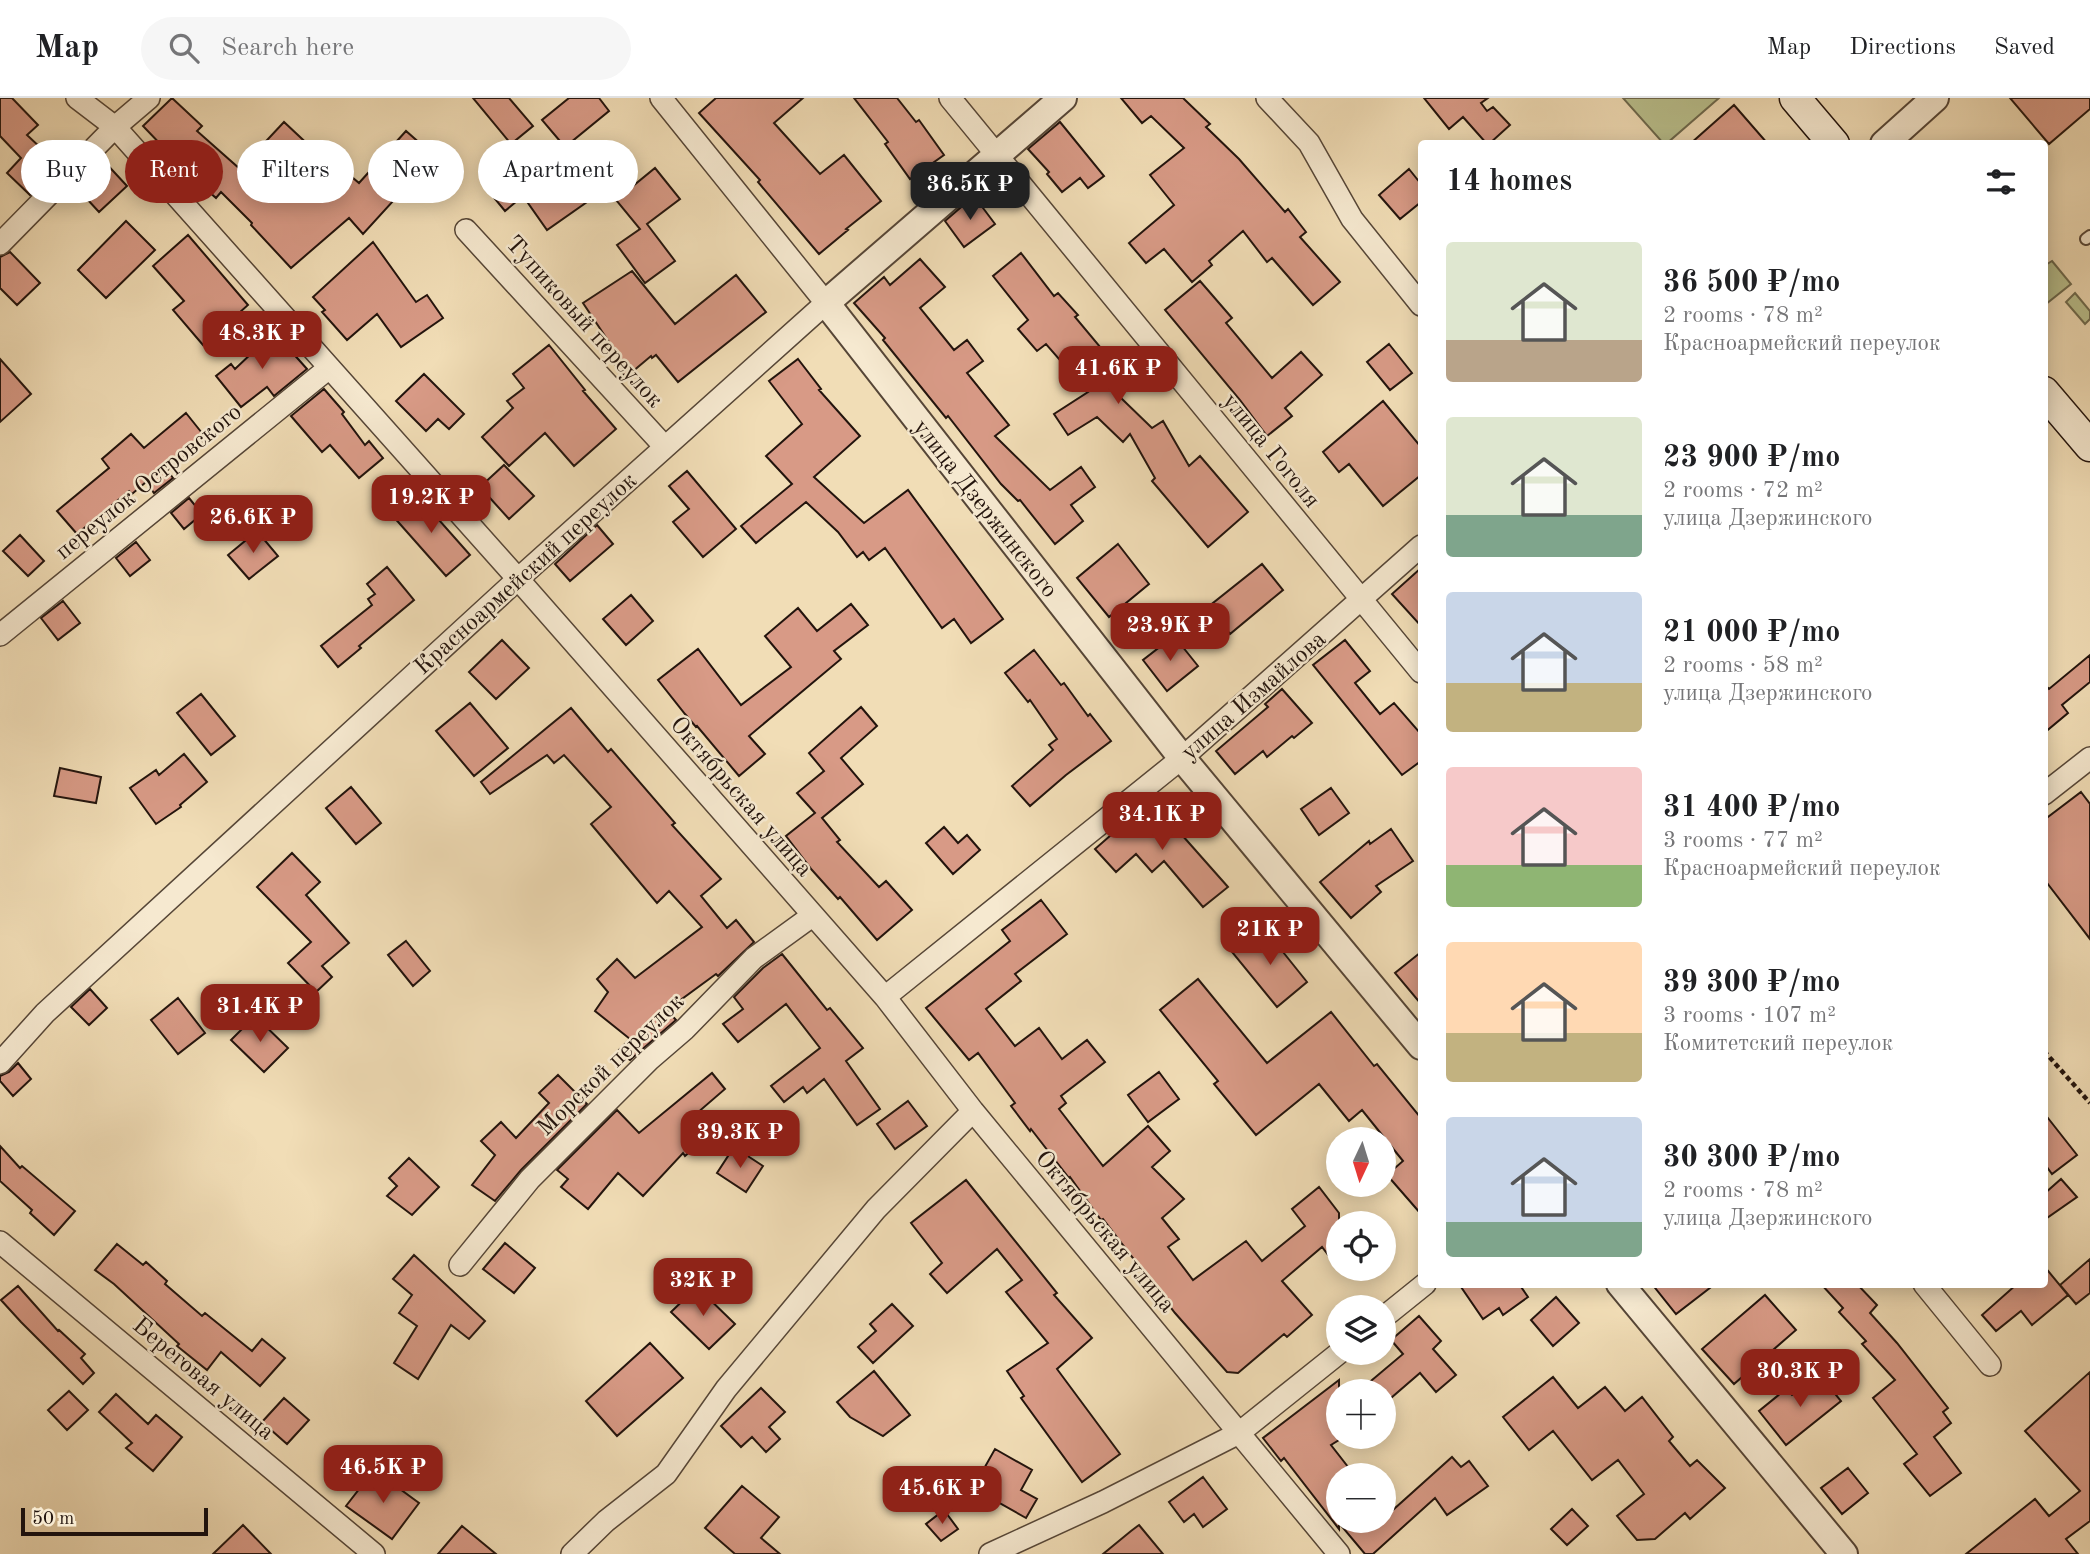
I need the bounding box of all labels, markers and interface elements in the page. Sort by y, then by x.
search box [141,17,631,80]
icon: search [165,29,203,67]
text: Map [35,32,99,65]
text: Search here [221,35,354,61]
text: Map [1767,36,1811,60]
text: Directions [1849,36,1956,60]
text: Saved [1994,36,2055,60]
chip: Buy [21,140,111,203]
chip: Rent [125,140,223,203]
chip: Filters [237,140,354,203]
chip: New [368,140,464,203]
chip: Apartment [478,140,638,203]
pin: 36.5K ₽ [905,162,1035,222]
icon: filters [1982,163,2020,201]
text: 14 homes [1446,167,1572,197]
text: 36.5K ₽ [927,173,1013,196]
street label: Тупиковый переулок [500,232,667,413]
text: 36 500 ₽/mo [1663,268,1840,298]
icon: home [1502,270,1586,354]
text: 2 rooms · 78 m² [1663,304,1823,327]
pin: 48.3K ₽ [197,312,327,371]
text: 48.3K ₽ [219,322,305,345]
text: Красноармейский переулок [1663,332,1940,355]
pin: 41.6K ₽ [1053,346,1183,406]
text: 41.6K ₽ [1075,357,1161,380]
street label: улица Гоголя [1217,389,1324,513]
street label: переулок Островского [52,400,247,565]
street label: улица Дзержинского [908,416,1061,603]
text: 23 900 ₽/mo [1663,443,1840,473]
icon: home [1502,445,1586,529]
street label: Красноармейский переулок [411,469,642,680]
pin: 19.2K ₽ [366,476,496,535]
text: 2 rooms · 72 m² [1663,479,1823,502]
text: 19.2K ₽ [388,486,474,509]
pin: 26.6K ₽ [188,496,318,555]
text: 26.6K ₽ [210,506,296,529]
text: улица Дзержинского [1663,507,1872,530]
pin: 23.9K ₽ [1105,603,1235,663]
text: 23.9K ₽ [1127,614,1213,637]
text: 21 000 ₽/mo [1663,618,1840,648]
icon: home [1502,620,1586,704]
street label: улица Измайлова [1177,627,1331,766]
text: 2 rooms · 58 m² [1663,654,1823,677]
text: улица Дзержинского [1663,682,1872,705]
street label: Октябрьская улица [665,713,816,882]
pin: 34.1K ₽ [1097,792,1227,852]
text: 31 400 ₽/mo [1663,793,1840,823]
icon: home [1502,795,1586,879]
text: 34.1K ₽ [1119,803,1205,826]
text: 3 rooms · 77 m² [1663,829,1823,852]
text: Красноармейский переулок [1663,857,1940,880]
pin: 21K ₽ [1221,908,1319,967]
text: 21K ₽ [1237,918,1303,941]
text: 39 300 ₽/mo [1663,968,1840,998]
icon: home [1502,970,1586,1054]
pin: 31.4K ₽ [195,984,325,1044]
street label: Морской переулок [533,990,689,1141]
text: 31.4K ₽ [217,995,303,1018]
text: 3 rooms · 107 m² [1663,1004,1836,1027]
text: Комитетский переулок [1663,1032,1893,1055]
pin: 39.3K ₽ [675,1110,805,1170]
text: 39.3K ₽ [697,1121,783,1144]
north arrow [1326,1127,1396,1197]
map controls [1326,1127,1396,1533]
text: 30 300 ₽/mo [1663,1143,1840,1173]
icon: home [1502,1145,1586,1229]
street label: Октябрьская улица [1030,1147,1179,1318]
text: 2 rooms · 78 m² [1663,1179,1823,1202]
text: улица Дзержинского [1663,1207,1872,1230]
button: locate [1326,1211,1396,1281]
pin: 32K ₽ [654,1258,752,1318]
text: 32K ₽ [670,1269,736,1292]
button: layers [1326,1295,1396,1365]
street label: Береговая улица [127,1314,278,1446]
pin: 30.3K ₽ [1735,1350,1865,1409]
text: 30.3K ₽ [1757,1360,1843,1383]
button: + [1326,1379,1396,1449]
pin: 46.5K ₽ [318,1446,448,1505]
text: 46.5K ₽ [340,1456,426,1479]
button: − [1326,1463,1396,1533]
pin: 45.6K ₽ [877,1466,1007,1526]
text: 45.6K ₽ [899,1477,985,1500]
scale bar [21,1505,208,1537]
text: 50 m [32,1510,74,1529]

